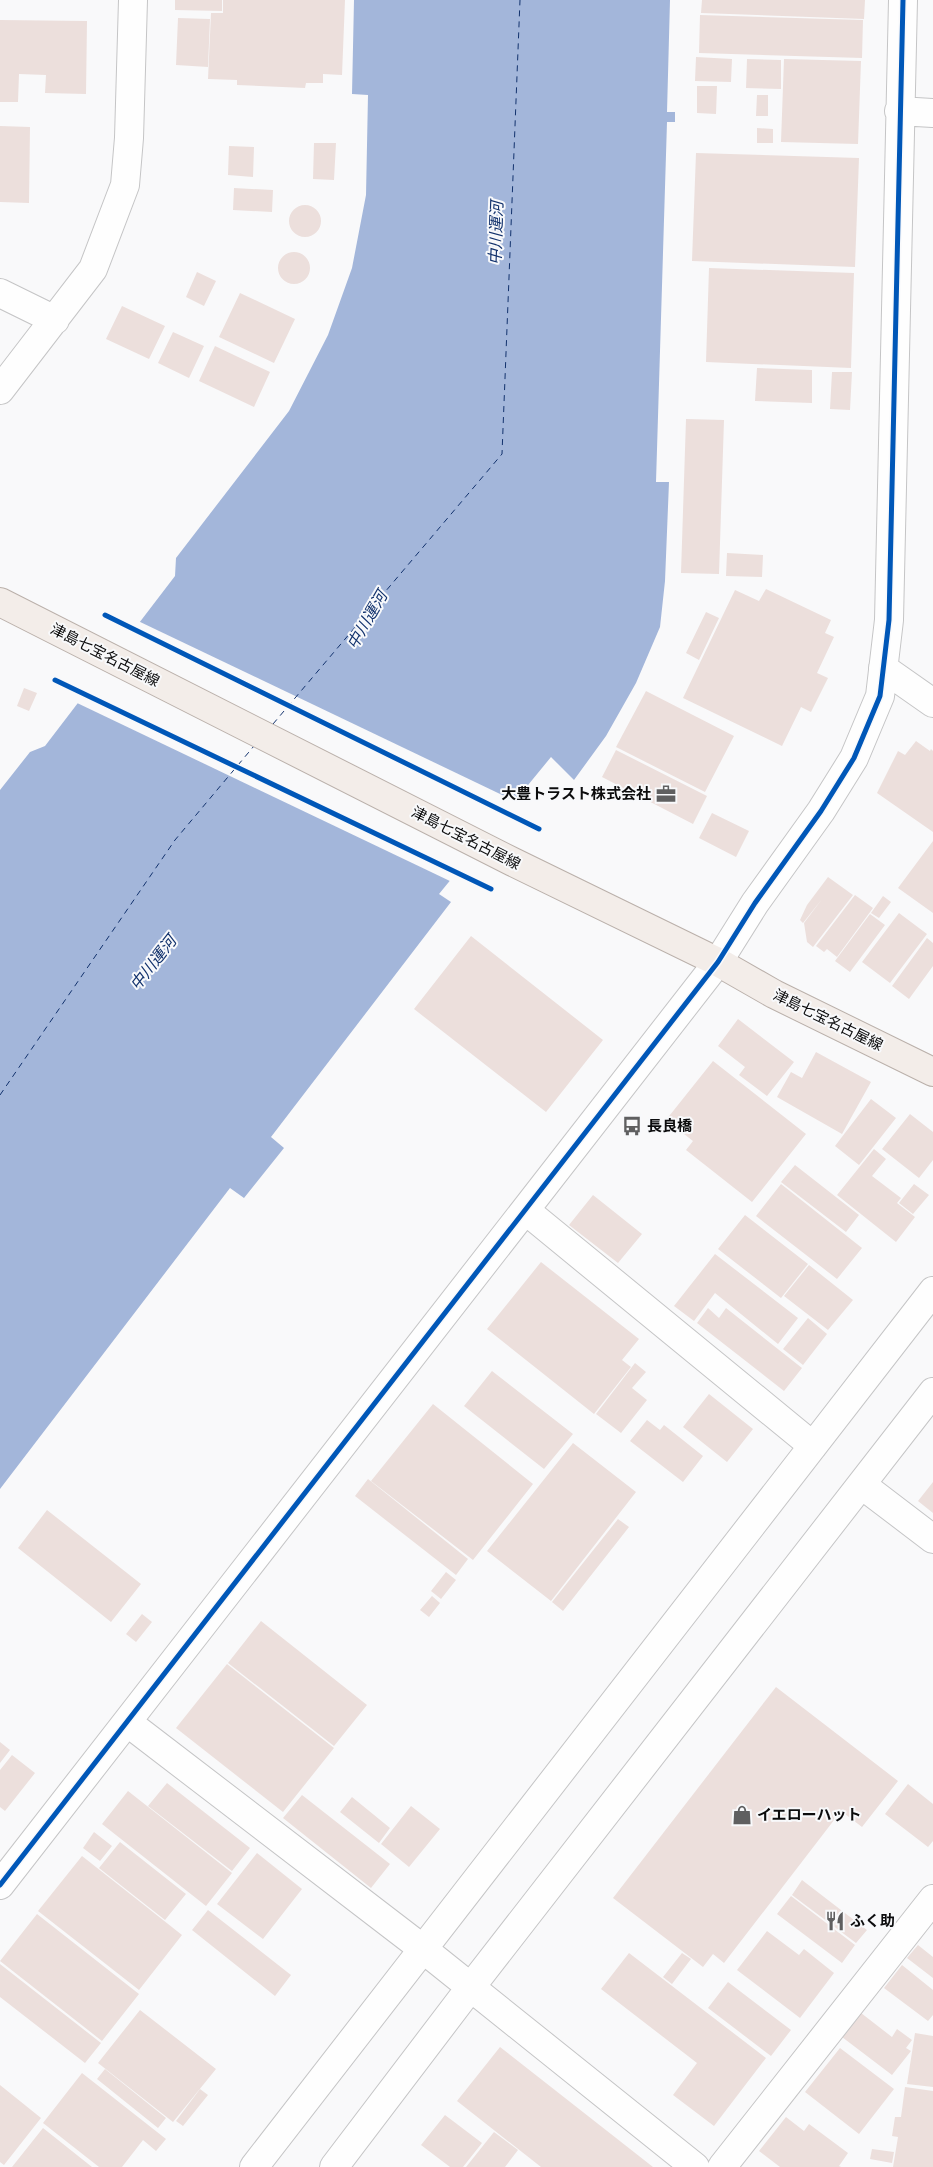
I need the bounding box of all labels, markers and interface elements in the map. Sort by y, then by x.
water label: 中川運河 [485,198,507,265]
water label: 中川運河 [343,585,393,652]
street label: 津島七宝名古屋線 [47,620,163,690]
office icon: 大豊トラスト株式会社 [655,783,677,805]
place label: 大豊トラスト株式会社 [501,785,651,803]
street label: 津島七宝名古屋線 [408,803,524,873]
water label: 中川運河 [126,930,182,994]
street label: 津島七宝名古屋線 [770,986,886,1054]
bus stop icon: 長良橋 [621,1115,643,1137]
place label: 長良橋 [647,1117,693,1135]
shop icon: イエローハット [731,1804,753,1826]
place label: イエローハット [757,1806,862,1824]
restaurant icon: ふく助 [824,1910,846,1932]
place label: ふく助 [850,1912,895,1930]

